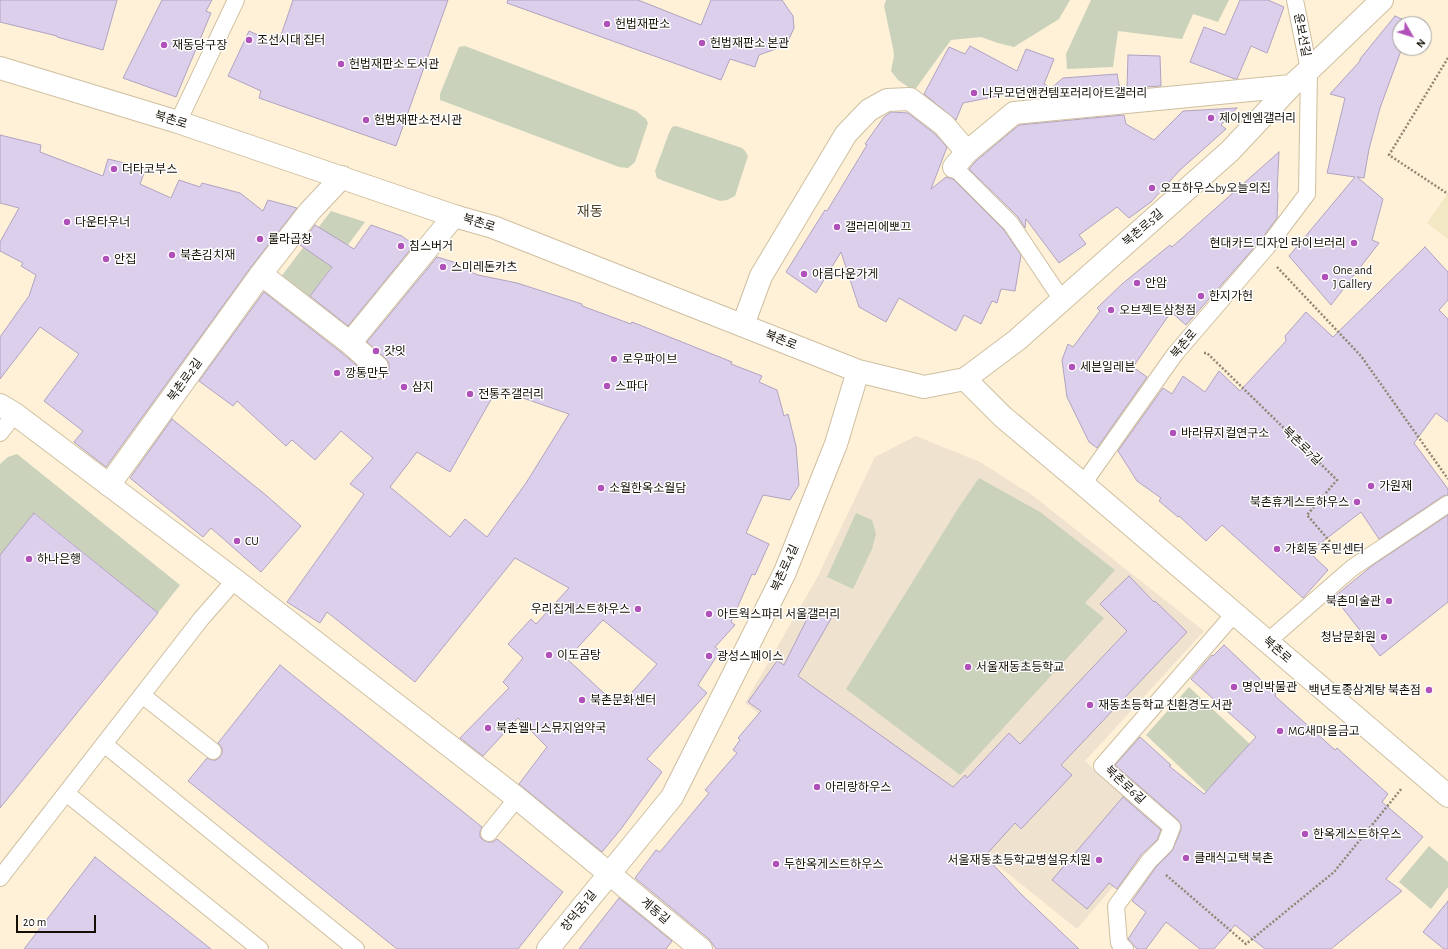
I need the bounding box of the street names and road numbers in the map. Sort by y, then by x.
street label: 윤보선길 [1291,12,1313,58]
street label: 북촌로 [153,108,189,132]
street label: 북촌로5길 [1120,206,1166,250]
street label: 북촌로 [461,211,497,235]
street label: 북촌로 [763,327,799,353]
street label: 북촌로 [1168,327,1200,361]
street label: 북촌로2길 [165,356,205,404]
street label: 북촌로7길 [1279,424,1325,468]
street label: 북촌로4길 [768,542,802,594]
street label: 북촌로 [1260,634,1294,666]
street label: 북촌로6길 [1102,763,1148,807]
street label: 창덕궁1길 [558,888,600,934]
street label: 계동길 [638,895,672,927]

